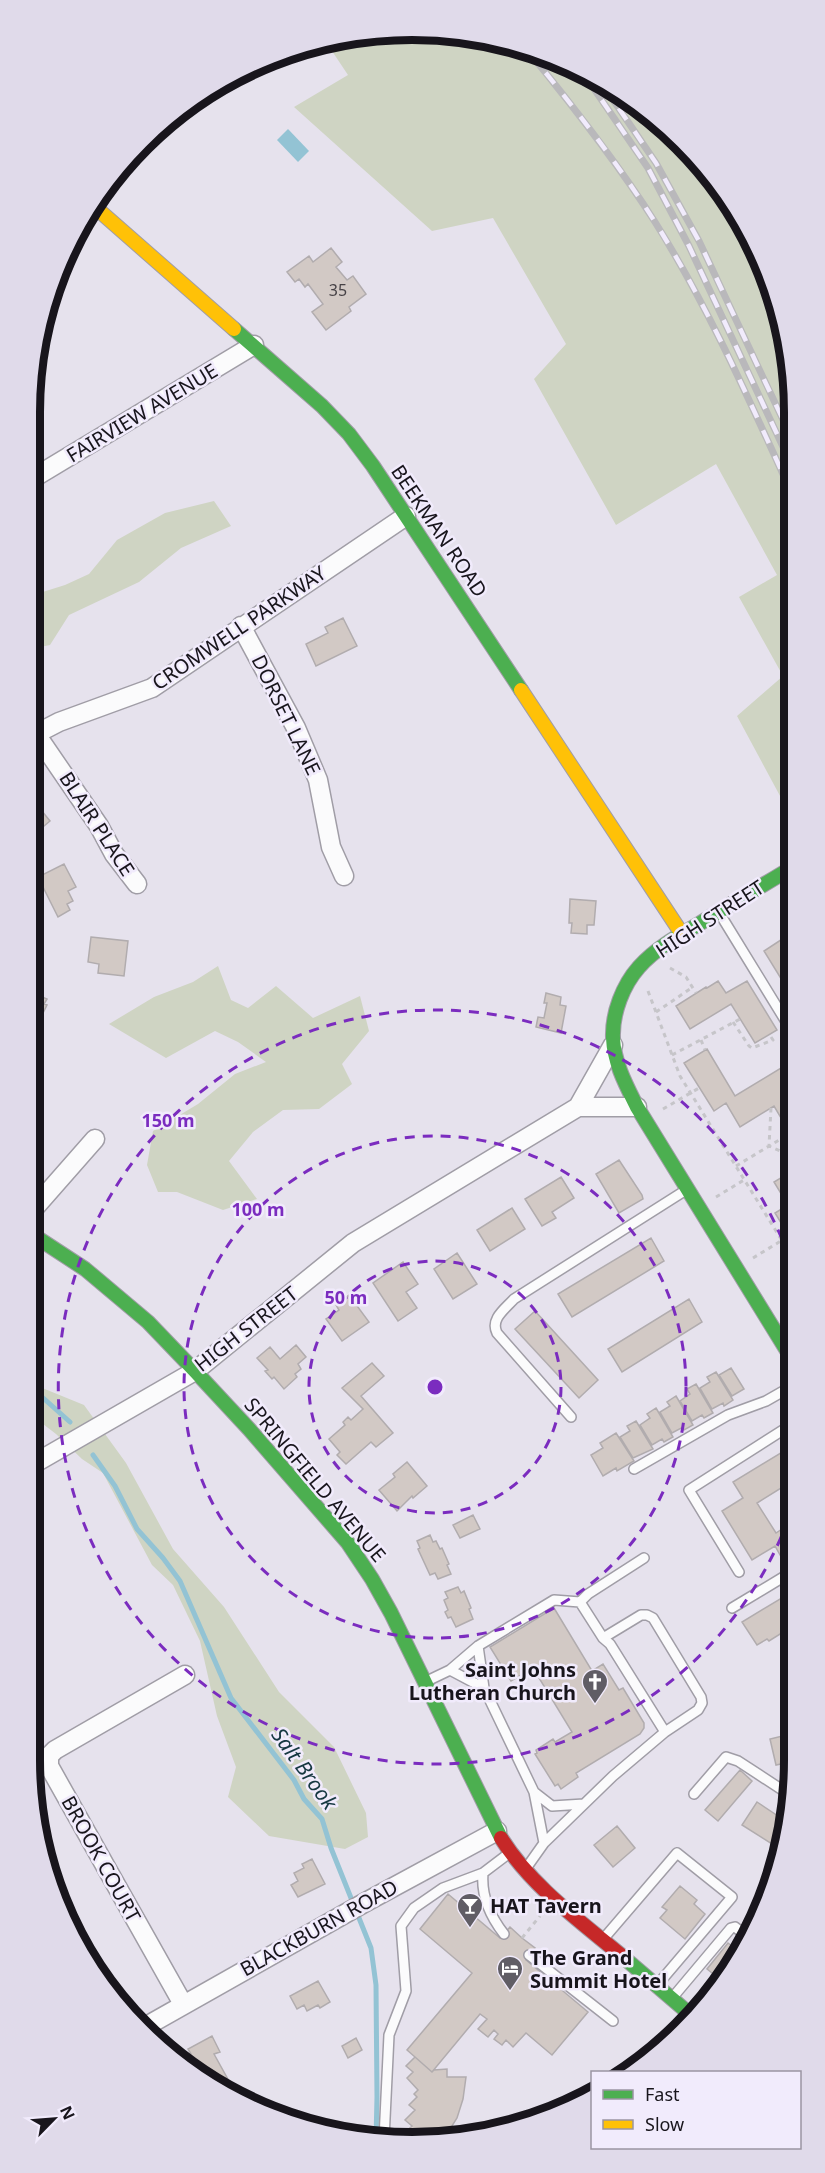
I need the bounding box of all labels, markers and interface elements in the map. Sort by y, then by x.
house number: 35 [329,279,347,301]
street label: FAIRVIEW AVENUE [61,357,222,468]
street label: BEEKMAN ROAD [385,459,494,602]
street label: CROMWELL PARKWAY [147,559,331,696]
street label: DORSET LANE [246,650,327,779]
street label: BLAIR PLACE [54,766,141,881]
street label: HIGH STREET [650,873,769,964]
text: 150 m [141,1108,195,1132]
text: 100 m [231,1197,285,1221]
street label: HIGH STREET [188,1280,303,1377]
text: 50 m [325,1285,367,1309]
centre of rings [425,1377,445,1397]
street label: SPRINGFIELD AVENUE [239,1392,392,1568]
place label: Saint Johns Lutheran Church [409,1656,576,1706]
church icon: Saint Johns Lutheran Church [580,1667,610,1705]
water label: Salt Brook [266,1722,345,1816]
street label: BROOK COURT [56,1791,147,1927]
street label: BLACKBURN ROAD [235,1873,402,1982]
bar icon: HAT Tavern [455,1891,485,1929]
place label: HAT Tavern [490,1892,602,1919]
place label: The Grand Summit Hotel [530,1944,667,1994]
hotel icon: The Grand Summit Hotel [495,1954,525,1992]
legend [591,2071,801,2149]
text: Fast [645,2082,680,2106]
north arrow [24,2089,84,2149]
text: N [55,2102,80,2123]
text: Slow [645,2112,684,2136]

